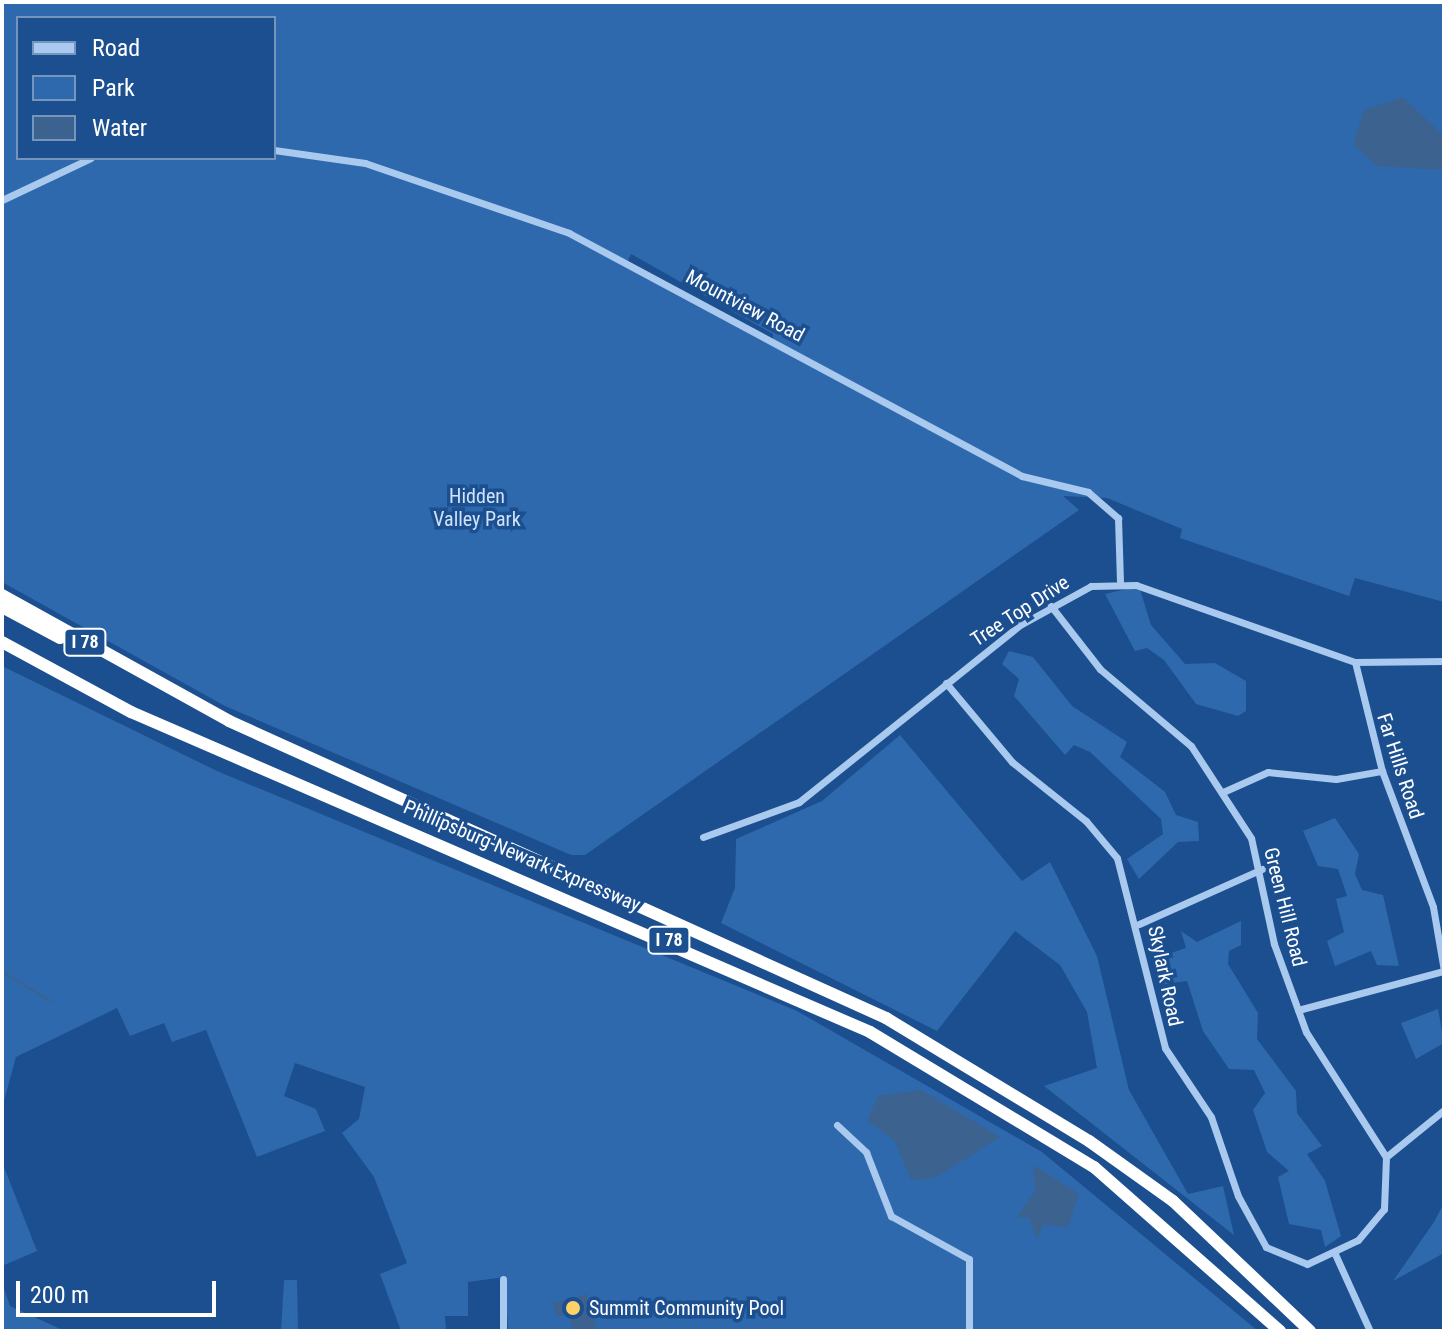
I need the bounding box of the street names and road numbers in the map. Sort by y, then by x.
street label: Mountview Road [682,265,808,347]
street label: Tree Top Drive [966,570,1074,652]
road number: I 78 [63,628,107,656]
street label: Far Hills Road [1372,710,1428,822]
street label: Phillipsburg-Newark Expressway [400,795,644,917]
street label: Green Hill Road [1259,845,1311,969]
street label: Skylark Road [1143,924,1187,1028]
road number: I 78 [647,926,691,954]

